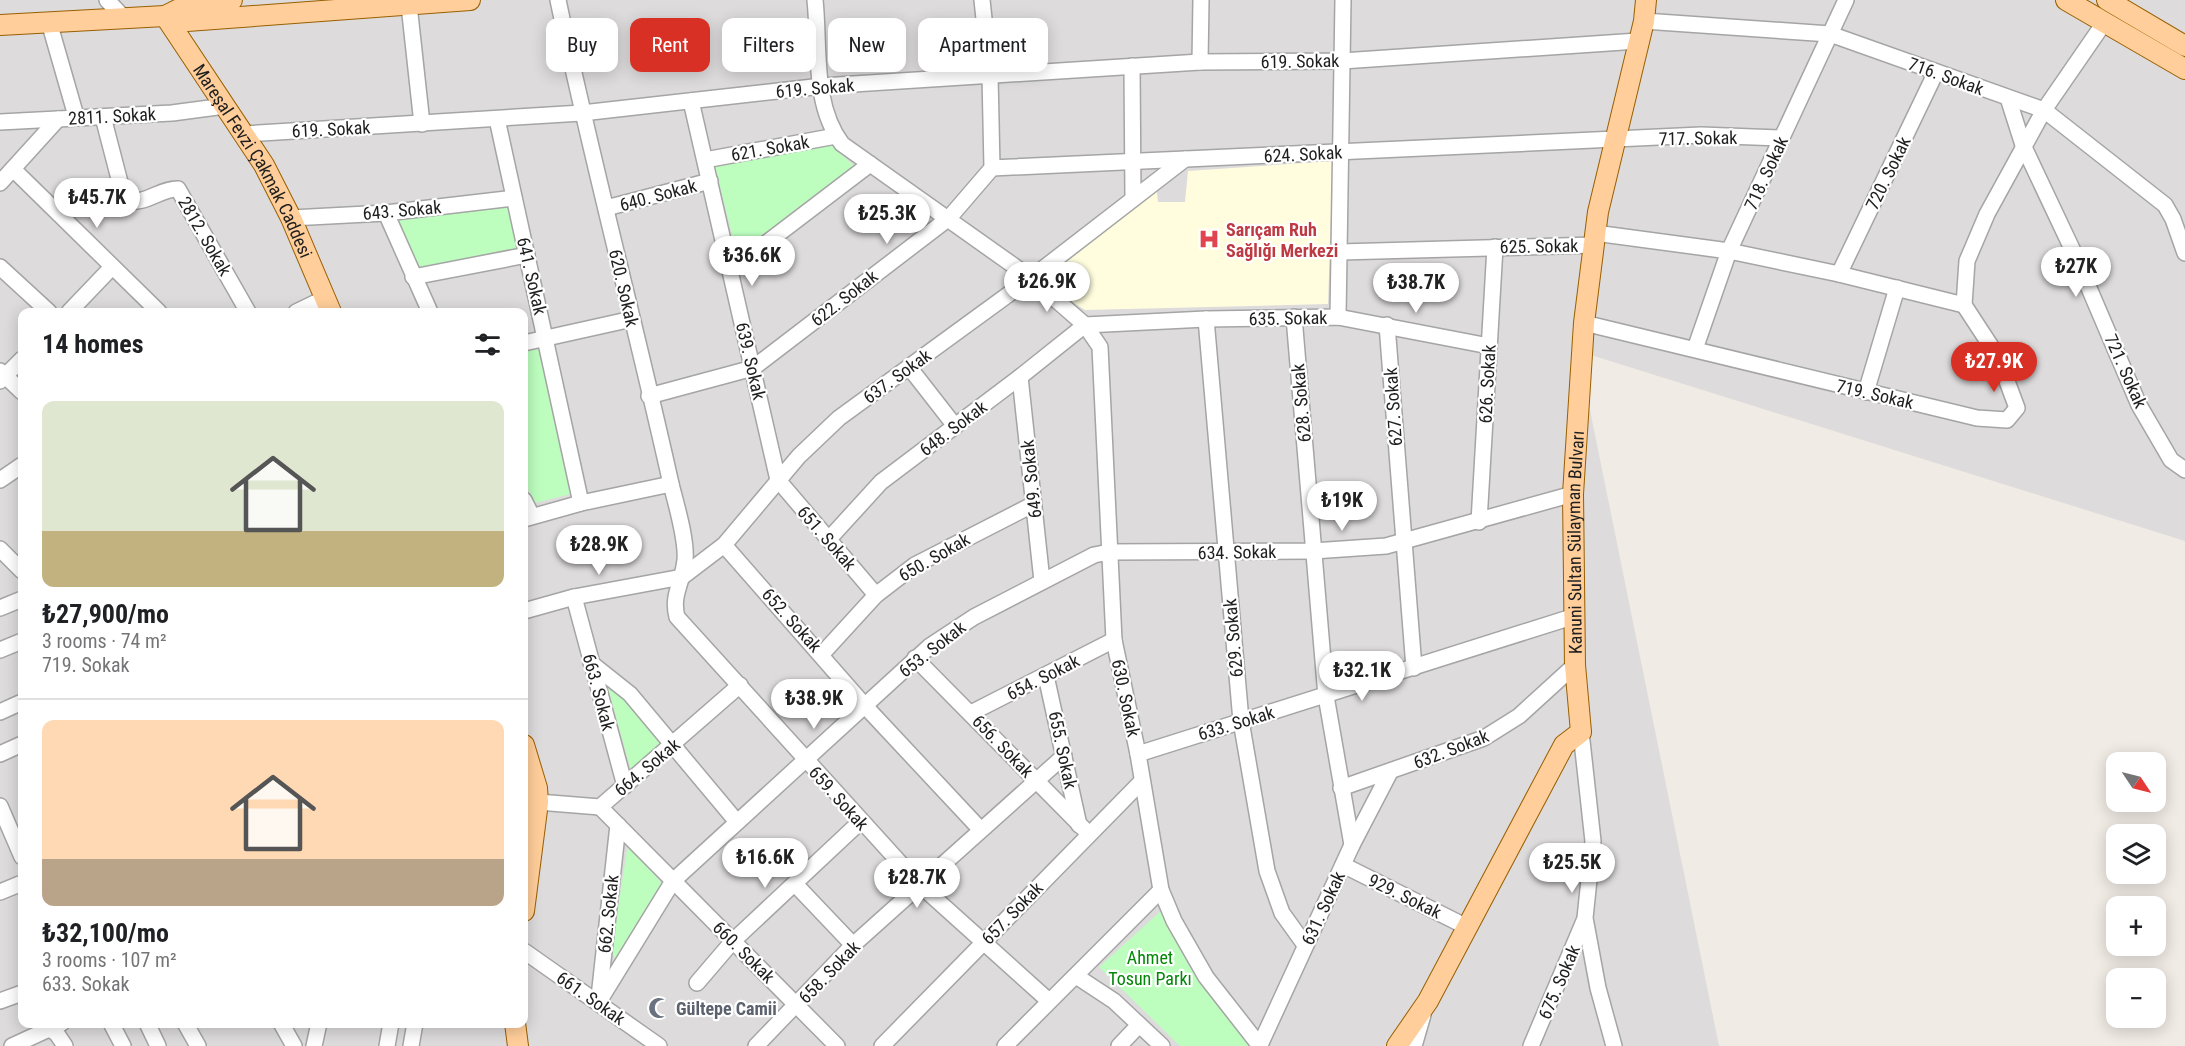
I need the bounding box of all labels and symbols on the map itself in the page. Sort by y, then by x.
street label: 619. Sokak [1260,50,1340,72]
street label: 716. Sokak [1905,53,1987,99]
street label: Mareşal Fevzi Çakmak Caddesi [189,60,317,261]
street label: 619. Sokak [775,74,855,102]
street label: 2811. Sokak [68,103,156,129]
street label: 619. Sokak [291,116,371,142]
street label: 717. Sokak [1658,127,1738,149]
street label: 621. Sokak [729,131,811,165]
street label: 718. Sokak [1740,133,1792,213]
street label: 720. Sokak [1861,133,1915,213]
street label: 624. Sokak [1263,141,1343,167]
street label: 640. Sokak [617,175,699,215]
pin: ₺45.7K [48,178,146,229]
street label: 2812. Sokak [174,193,236,279]
pin: ₺25.3K [838,194,936,245]
street label: 643. Sokak [362,196,442,224]
place label: Sarıçam Ruh Sağlığı Merkezi [1226,219,1338,261]
hospital icon: Sarıçam Ruh Sağlığı Merkezi [1197,227,1221,251]
street label: 641. Sokak [513,235,551,317]
street label: 625. Sokak [1499,235,1579,257]
pin: ₺36.6K [703,236,801,287]
street label: 620. Sokak [605,247,643,329]
pin: ₺27K [2040,247,2112,298]
pin: ₺26.9K [998,262,1096,313]
pin: ₺38.7K [1367,263,1465,314]
street label: 622. Sokak [807,265,881,331]
street label: 635. Sokak [1248,307,1328,329]
street label: 639. Sokak [732,320,770,402]
street label: 721. Sokak [2100,331,2152,411]
pin: ₺27.9K [1945,342,2043,393]
street label: 637. Sokak [859,344,935,408]
street label: 626. Sokak [1474,344,1500,424]
street label: 628. Sokak [1287,363,1315,443]
street label: 627. Sokak [1380,367,1406,447]
street label: 719. Sokak [1834,375,1916,413]
street label: 648. Sokak [915,396,991,460]
street label: Kanuni Sultan Sülayman Bulvarı [1562,430,1588,654]
street label: 649. Sokak [1016,439,1046,519]
pin: ₺19K [1306,481,1378,532]
street label: 651. Sokak [793,501,861,575]
pin: ₺28.9K [550,525,648,576]
street label: 650. Sokak [895,528,973,586]
street label: 634. Sokak [1197,541,1277,563]
street label: 652. Sokak [758,584,826,656]
street label: 629. Sokak [1219,598,1247,678]
street label: 653. Sokak [895,616,969,682]
street label: 654. Sokak [1003,650,1083,704]
street label: 663. Sokak [579,651,619,733]
pin: ₺32.1K [1313,651,1411,702]
street label: 630. Sokak [1108,657,1144,739]
pin: ₺38.9K [765,679,863,730]
street label: 633. Sokak [1195,701,1277,745]
street label: 655. Sokak [1045,709,1081,791]
street label: 656. Sokak [968,710,1038,782]
street label: 632. Sokak [1410,725,1492,773]
street label: 664. Sokak [610,734,684,800]
north arrow [2106,752,2166,812]
street label: 659. Sokak [805,762,873,834]
pin: ₺16.6K [716,838,814,889]
pin: ₺25.5K [1523,843,1621,894]
pin: ₺28.7K [868,858,966,909]
street label: 631. Sokak [1297,868,1349,948]
street label: 929. Sokak [1365,869,1445,923]
street label: 662. Sokak [593,874,623,954]
street label: 657. Sokak [977,877,1047,949]
street label: 660. Sokak [709,917,779,987]
street label: 658. Sokak [794,936,864,1008]
street label: 675. Sokak [1534,942,1584,1022]
park label: Ahmet Tosun Parkı [1108,947,1192,989]
street label: 661. Sokak [553,967,629,1029]
mosque icon: Gültepe Camii [647,996,671,1020]
place label: Gültepe Camii [676,998,777,1019]

